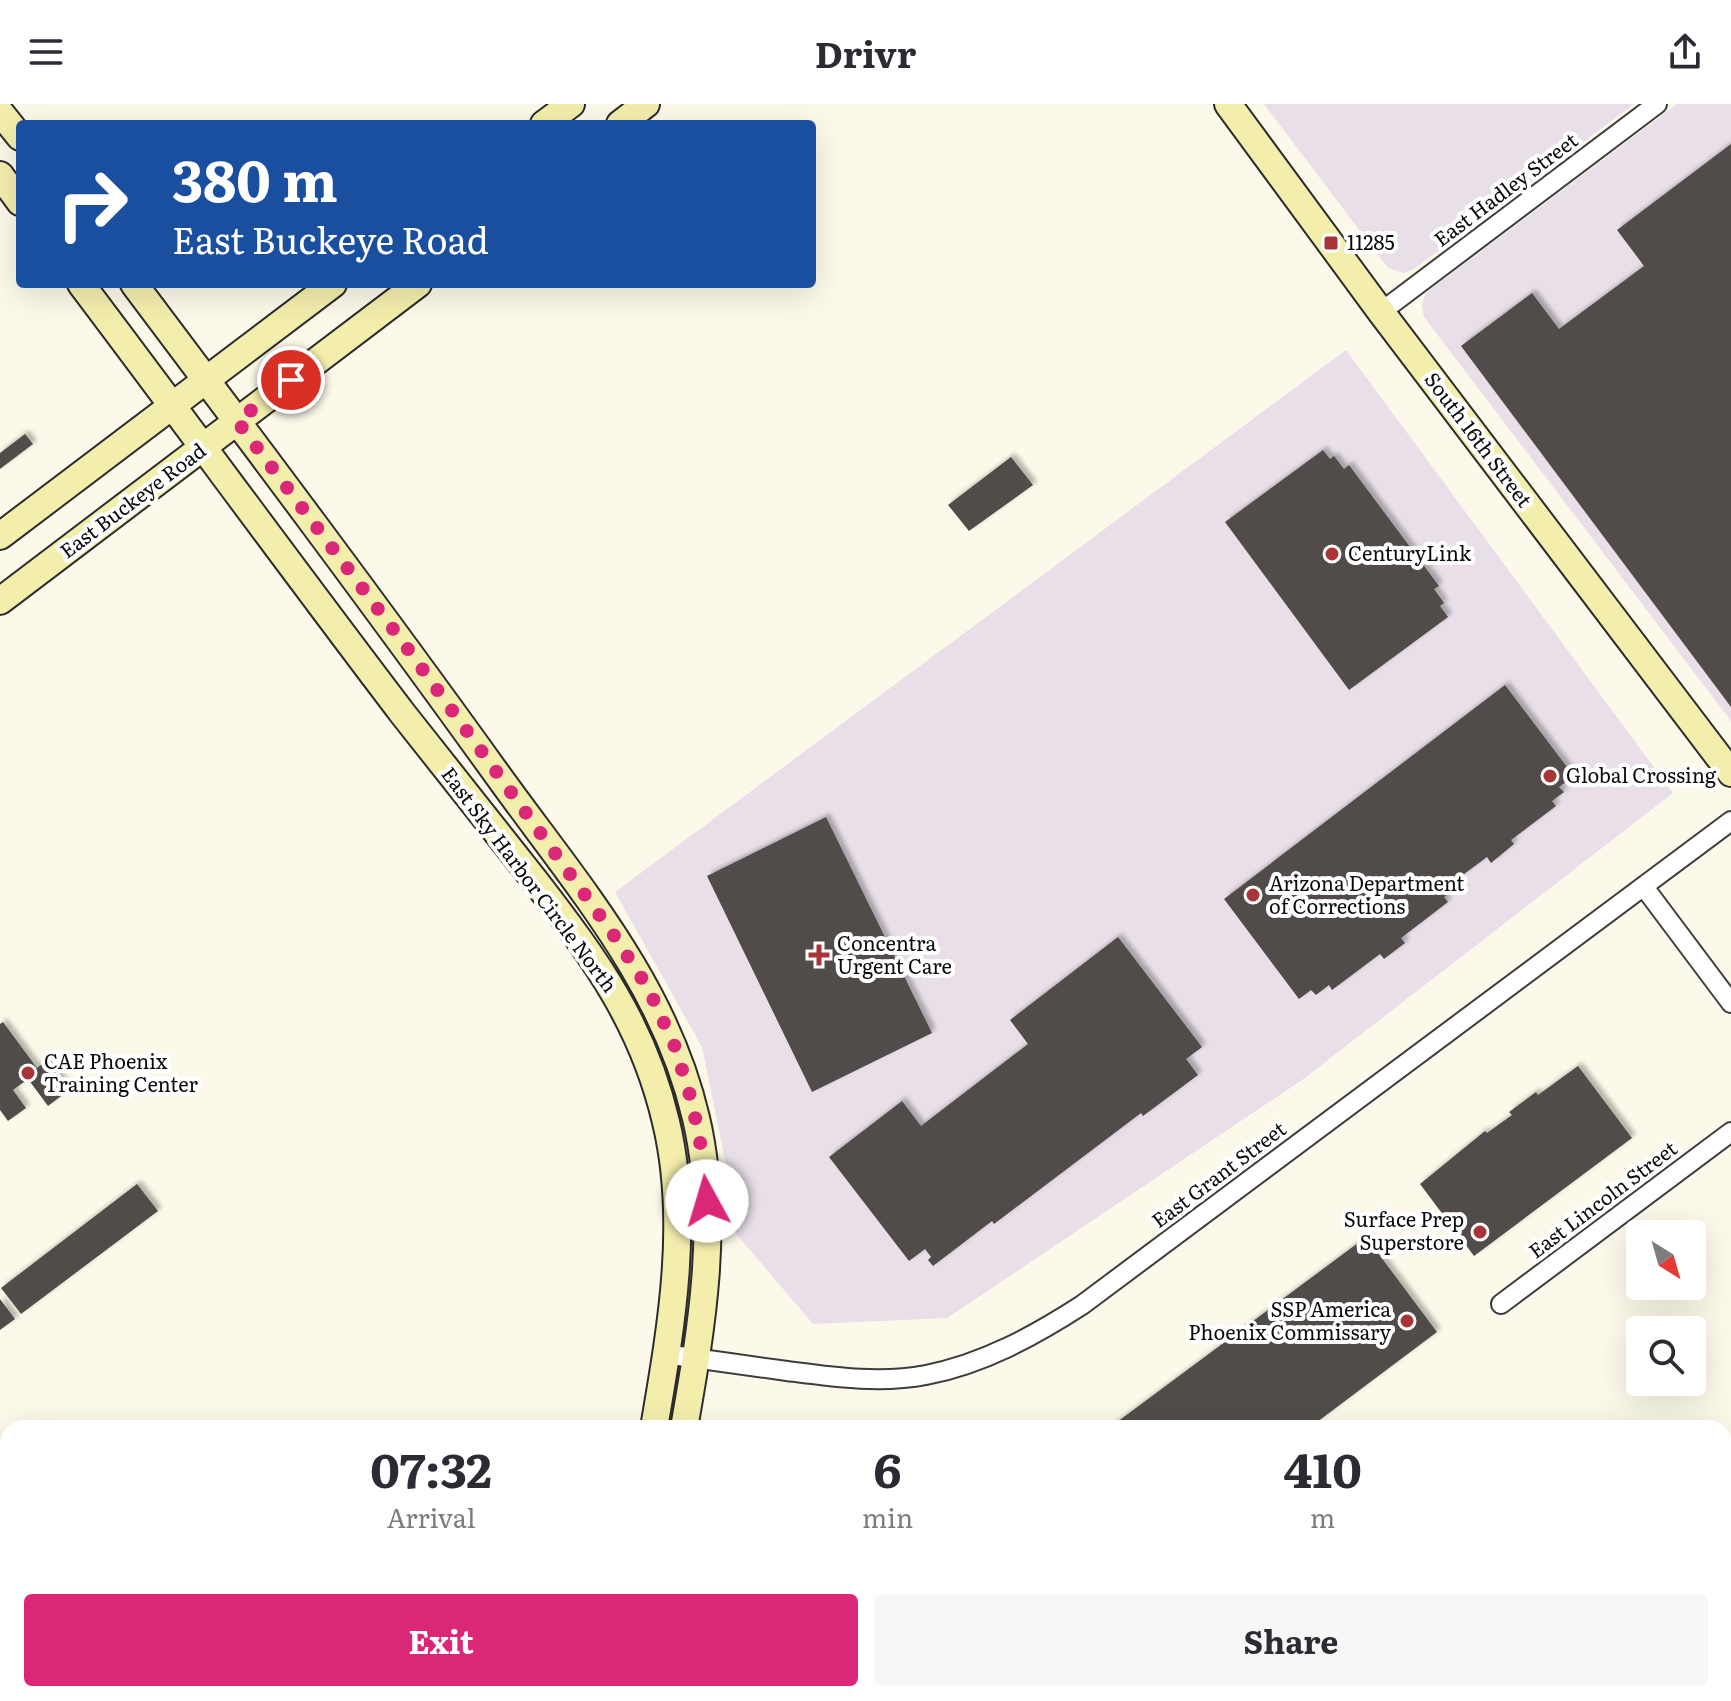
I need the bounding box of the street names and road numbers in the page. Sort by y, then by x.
street label: East Hadley Street [1427,124,1583,253]
street label: South 16th Street [1419,365,1540,513]
street label: East Buckeye Road [53,434,211,564]
street label: East Sky Harbor Circle North [436,760,626,998]
street label: East Grant Street [1144,1113,1291,1234]
street label: East Lincoln Street [1521,1133,1682,1264]

